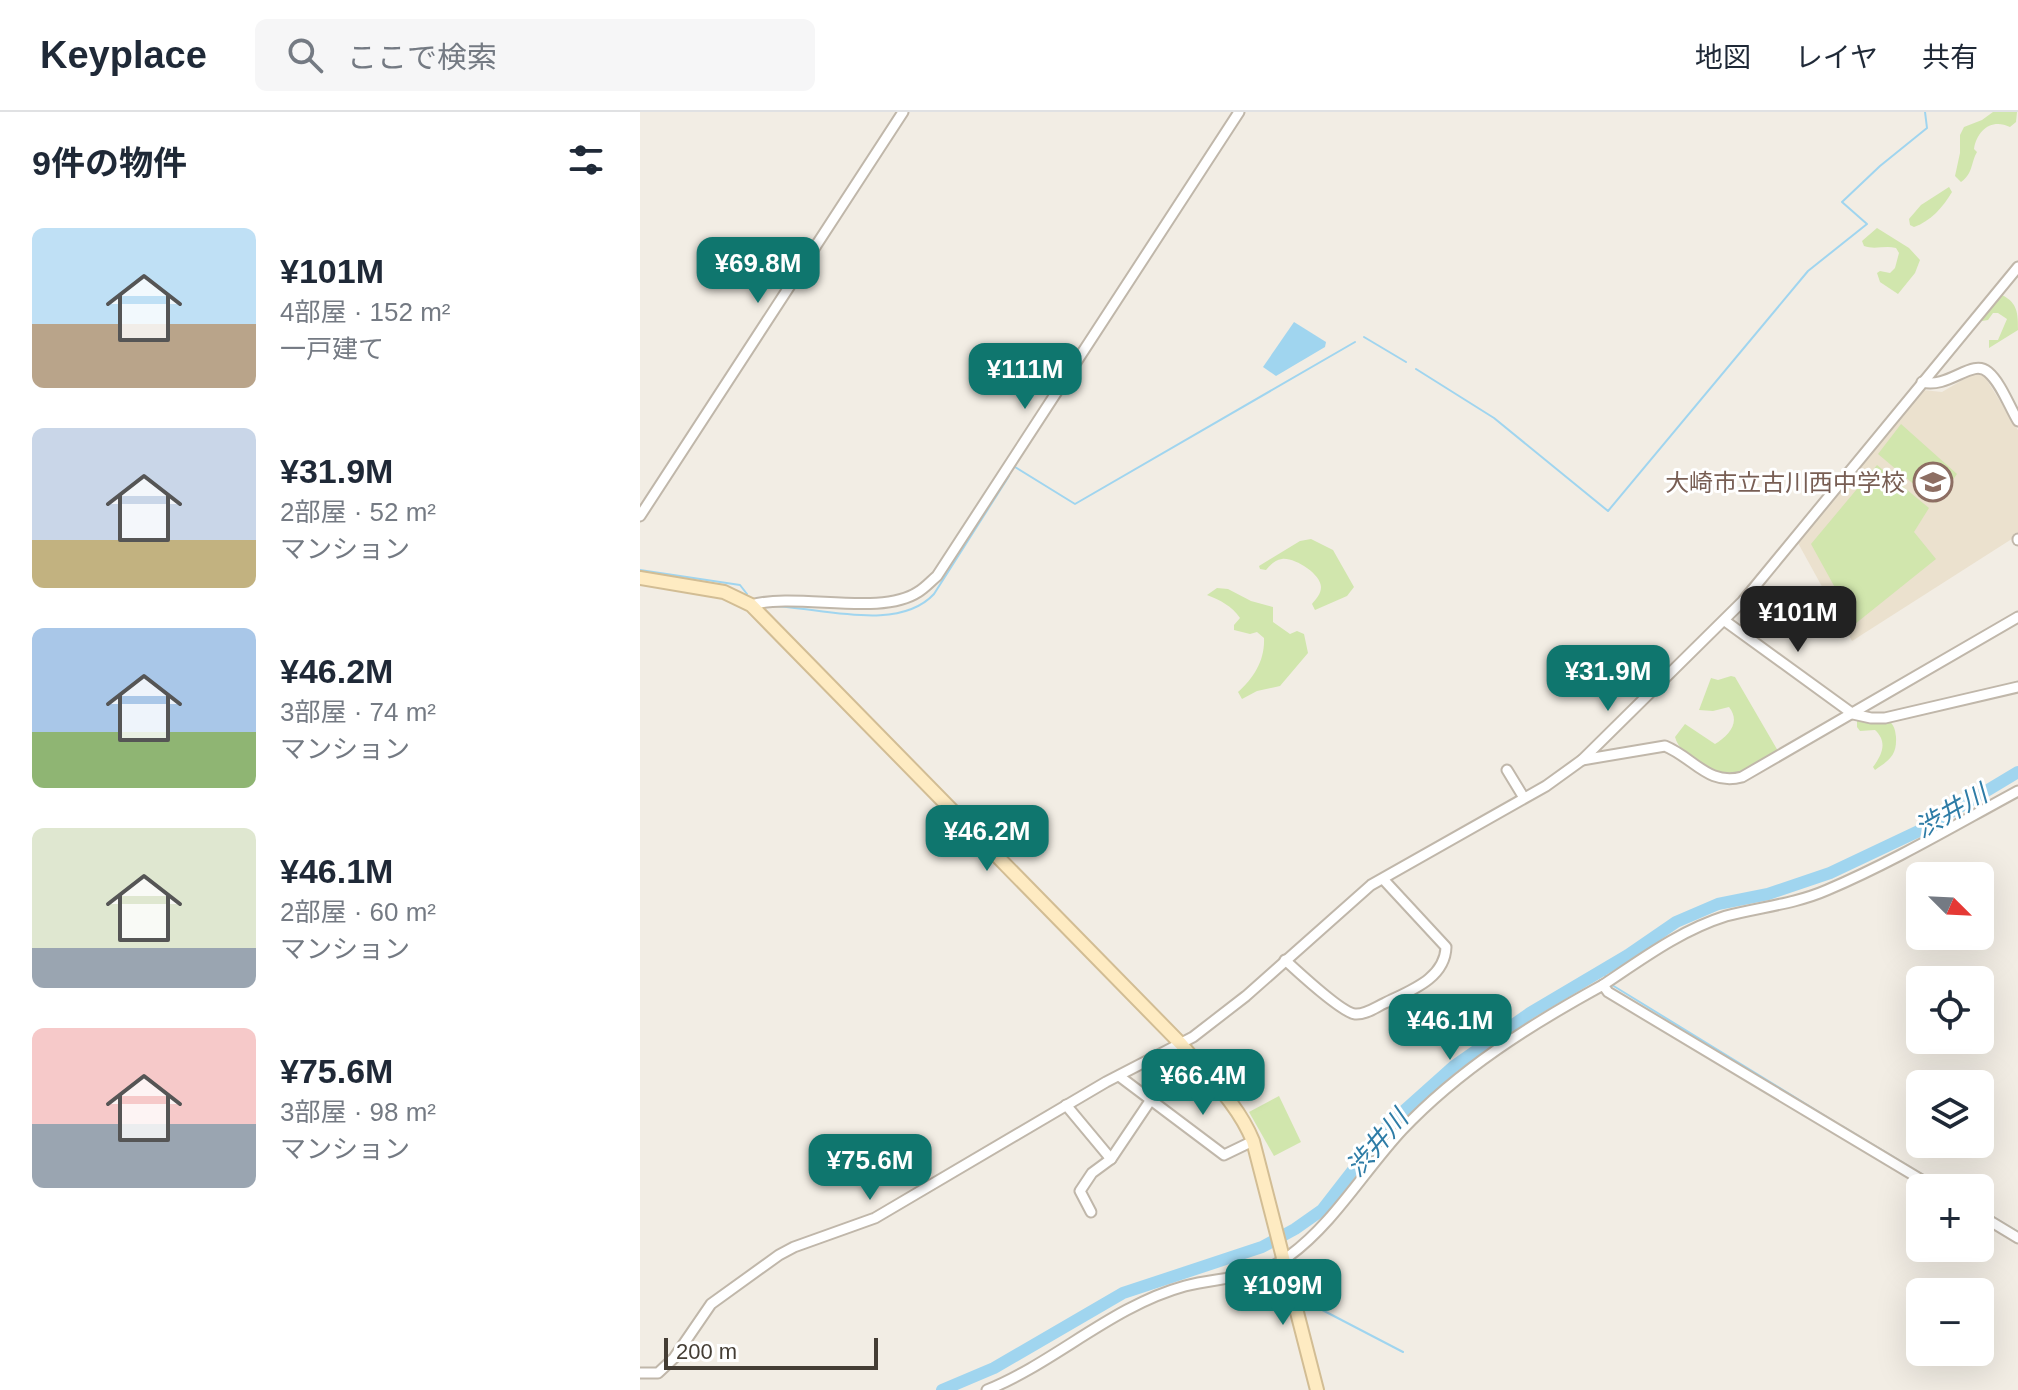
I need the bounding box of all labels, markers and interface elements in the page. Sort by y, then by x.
search box [255,19,815,91]
icon: search [283,33,327,77]
text: Keyplace [40,34,207,76]
text: ここで検索 [347,41,497,74]
text: 地図 [1695,42,1751,73]
text: レイヤ [1795,42,1878,73]
text: 共有 [1922,42,1978,73]
icon: filters [564,138,608,182]
text: 9件の物件 [32,144,187,182]
pin: ¥69.8M [693,237,823,305]
text: ¥69.8M [715,248,801,278]
text: ¥101M [280,252,384,290]
icon: home [96,260,192,356]
text: 4部屋 · 152 m² [280,297,451,327]
text: 一戸建て [280,334,384,364]
pin: ¥111M [969,343,1081,411]
text: ¥111M [987,354,1063,384]
text: ¥31.9M [280,452,393,490]
icon: home [96,460,192,556]
school or university icon: 大崎市立古川西中学校 [1912,461,1954,503]
place label: 大崎市立古川西中学校 [1665,469,1905,496]
text: 2部屋 · 52 m² [280,497,436,527]
text: マンション [280,534,410,564]
pin: ¥101M [1742,586,1854,654]
text: ¥101M [1758,597,1838,627]
pin: ¥31.9M [1543,645,1673,713]
text: ¥46.2M [280,652,393,690]
text: ¥31.9M [1565,656,1651,686]
icon: home [96,660,192,756]
text: 3部屋 · 74 m² [280,697,436,727]
text: マンション [280,734,410,764]
water label: 渋井川 [1910,777,1995,843]
pin: ¥46.2M [922,805,1052,873]
text: ¥46.2M [944,816,1030,846]
text: ¥46.1M [280,852,393,890]
icon: home [96,860,192,956]
north arrow [1906,862,1994,950]
map controls [1906,862,1994,1366]
text: 2部屋 · 60 m² [280,897,436,927]
text: マンション [280,934,410,964]
button: locate [1906,966,1994,1054]
pin: ¥46.1M [1385,994,1515,1062]
text: ¥46.1M [1407,1005,1493,1035]
pin: ¥66.4M [1138,1049,1268,1117]
text: ¥75.6M [280,1052,393,1090]
icon: home [96,1060,192,1156]
text: ¥66.4M [1160,1060,1246,1090]
button: layers [1906,1070,1994,1158]
text: 3部屋 · 98 m² [280,1097,436,1127]
water label: 渋井川 [1340,1101,1416,1182]
text: マンション [280,1134,410,1164]
pin: ¥75.6M [805,1134,935,1202]
text: ¥75.6M [827,1145,913,1175]
button: + [1906,1174,1994,1262]
pin: ¥109M [1227,1259,1339,1327]
text: ¥109M [1243,1270,1323,1300]
button: − [1906,1278,1994,1366]
scale bar [664,1334,878,1370]
text: 200 m [676,1339,737,1364]

